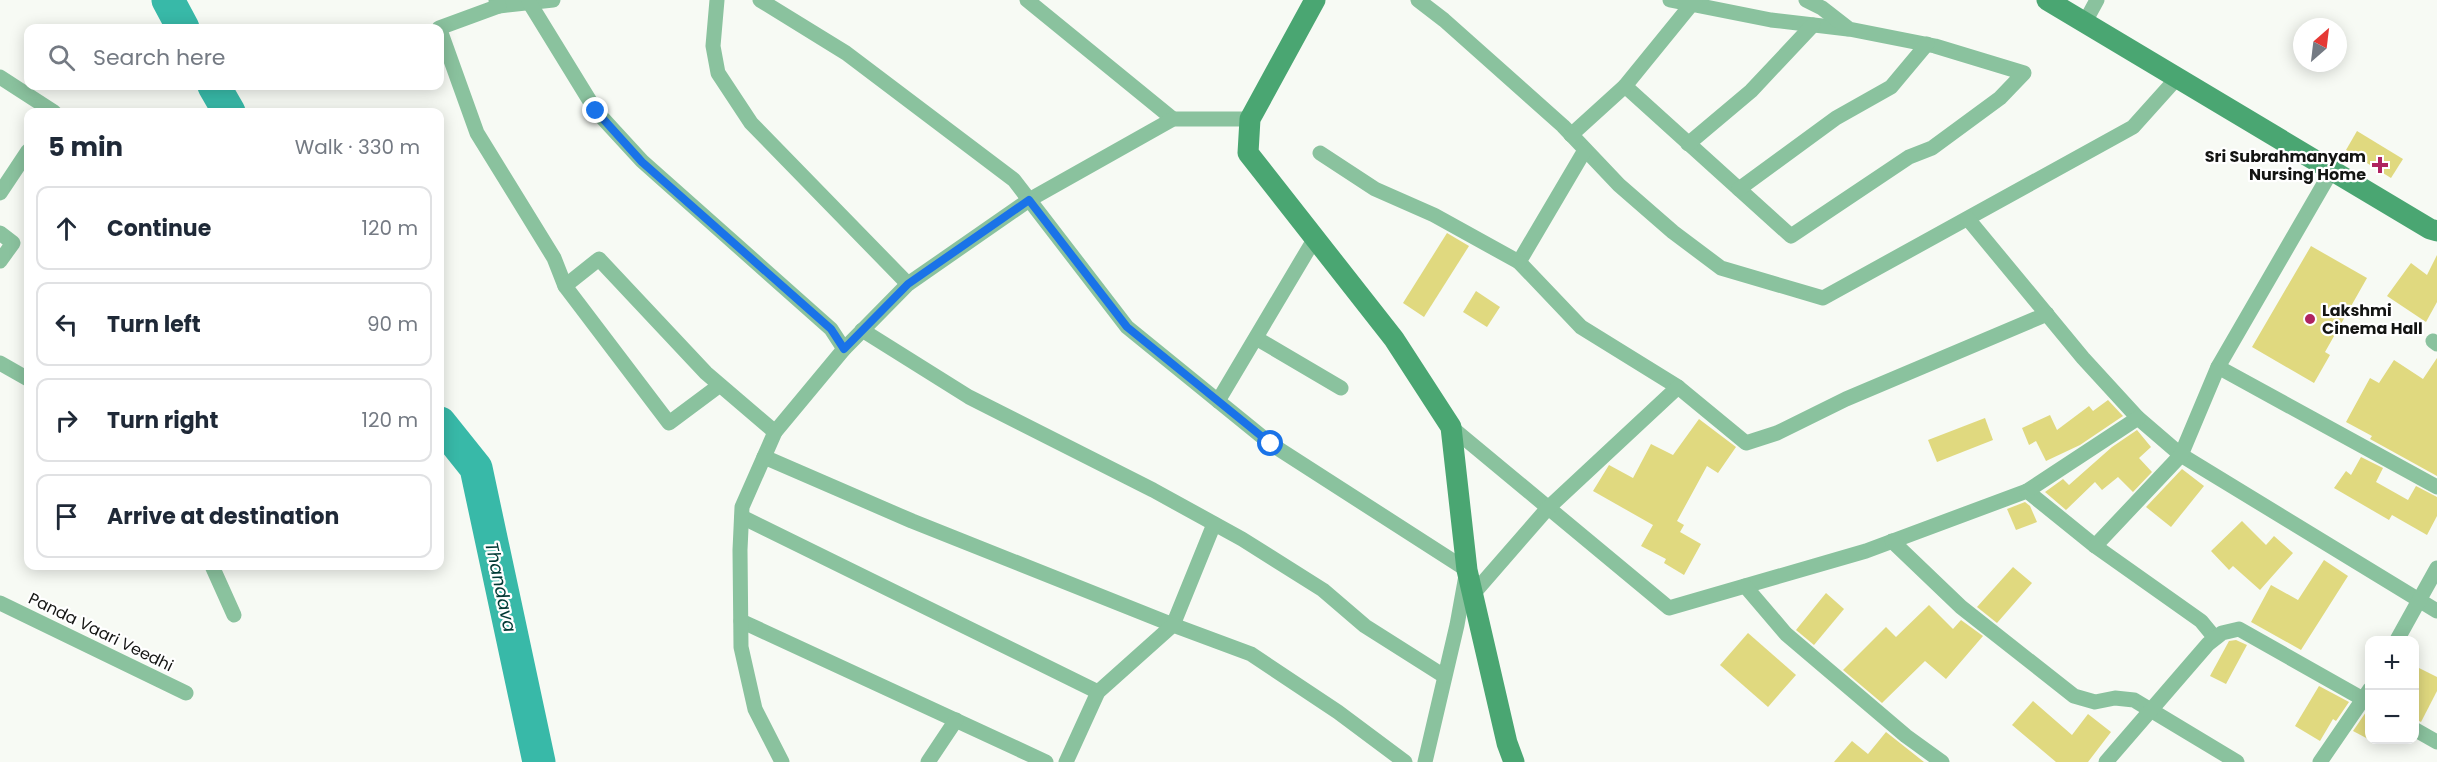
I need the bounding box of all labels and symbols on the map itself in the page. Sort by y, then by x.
north arrow [2293,18,2347,72]
route end [582,97,608,123]
place label: Sri Subrahmanyam Nursing Home [2205,145,2366,186]
marker: Sri Subrahmanyam Nursing Home [2371,156,2389,174]
place label: Lakshmi Cinema Hall [2322,299,2423,340]
marker: Lakshmi Cinema Hall [2303,312,2317,326]
route start [1257,430,1283,456]
water label: Thandava [479,540,523,634]
street label: Panda Vaari Veedhi [25,587,177,677]

